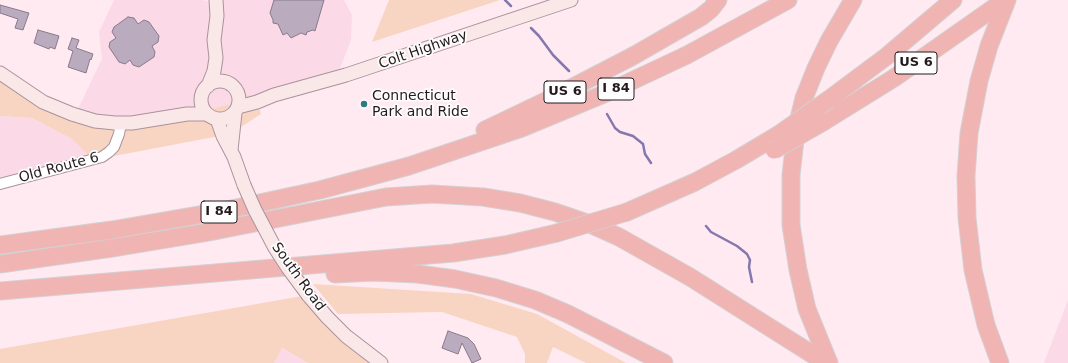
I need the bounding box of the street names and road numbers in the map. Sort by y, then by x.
street label: Colt Highway [376,27,470,73]
road number: US 6 [895,52,937,74]
road number: I 84 [598,78,634,100]
road number: US 6 [544,81,586,103]
street label: Old Route 6 [17,149,101,187]
road number: I 84 [201,201,237,223]
street label: South Road [268,240,328,314]

